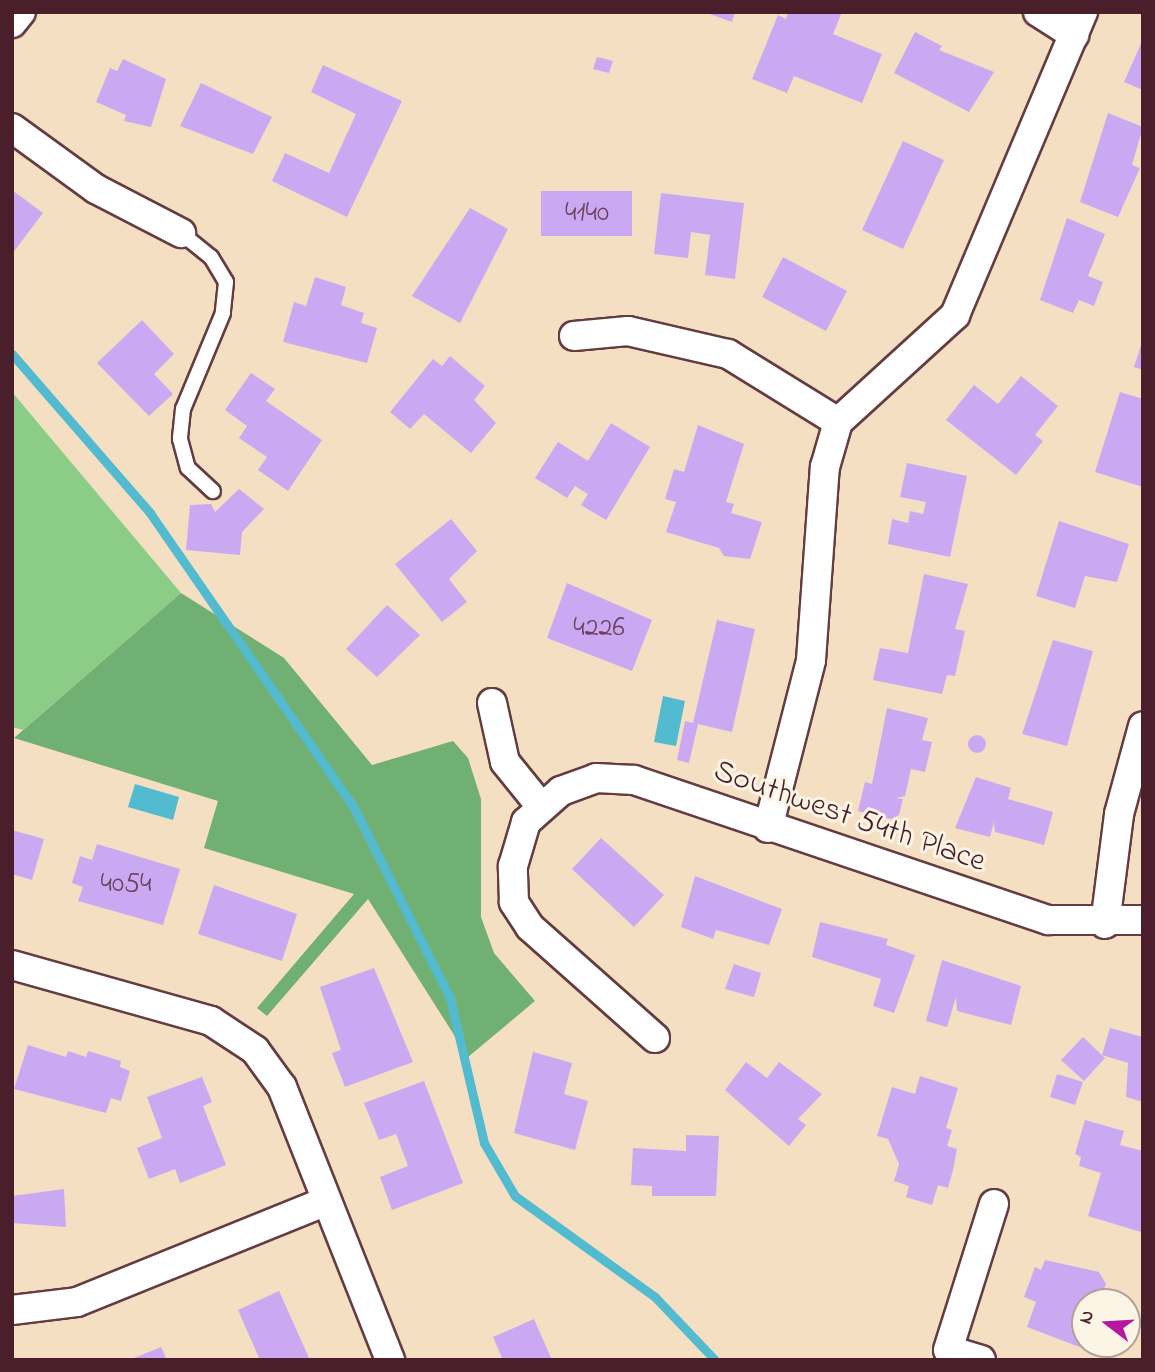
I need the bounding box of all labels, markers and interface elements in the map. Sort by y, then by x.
house number: 4140 [565,197,609,231]
house number: 4226 [573,612,625,646]
street label: Southwest 54th Place [708,753,990,883]
house number: 4054 [100,868,152,902]
north arrow [1071,1288,1141,1358]
text: N [1073,1307,1102,1327]

